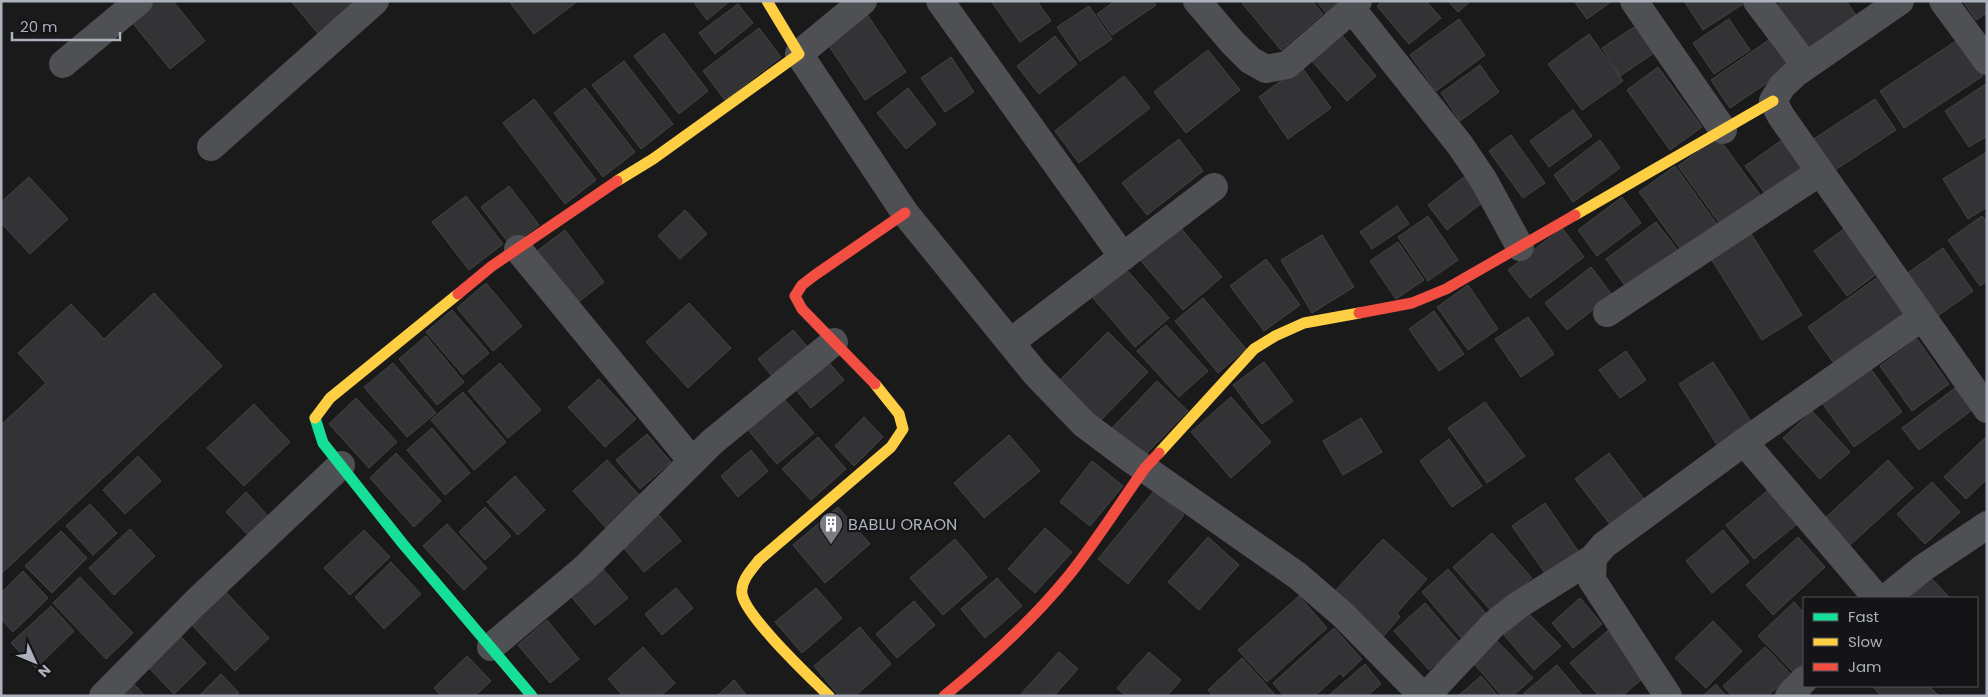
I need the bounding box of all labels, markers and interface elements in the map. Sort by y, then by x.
scale bar [12,10,120,42]
text: 20 m [20,16,58,37]
building icon: BABLU ORAON [818,511,844,545]
place label: BABLU ORAON [848,513,957,536]
legend [1803,597,1978,687]
text: Fast [1848,606,1879,627]
text: Slow [1848,631,1883,652]
north arrow [10,637,60,687]
text: Jam [1848,656,1882,677]
text: N [34,660,55,682]

